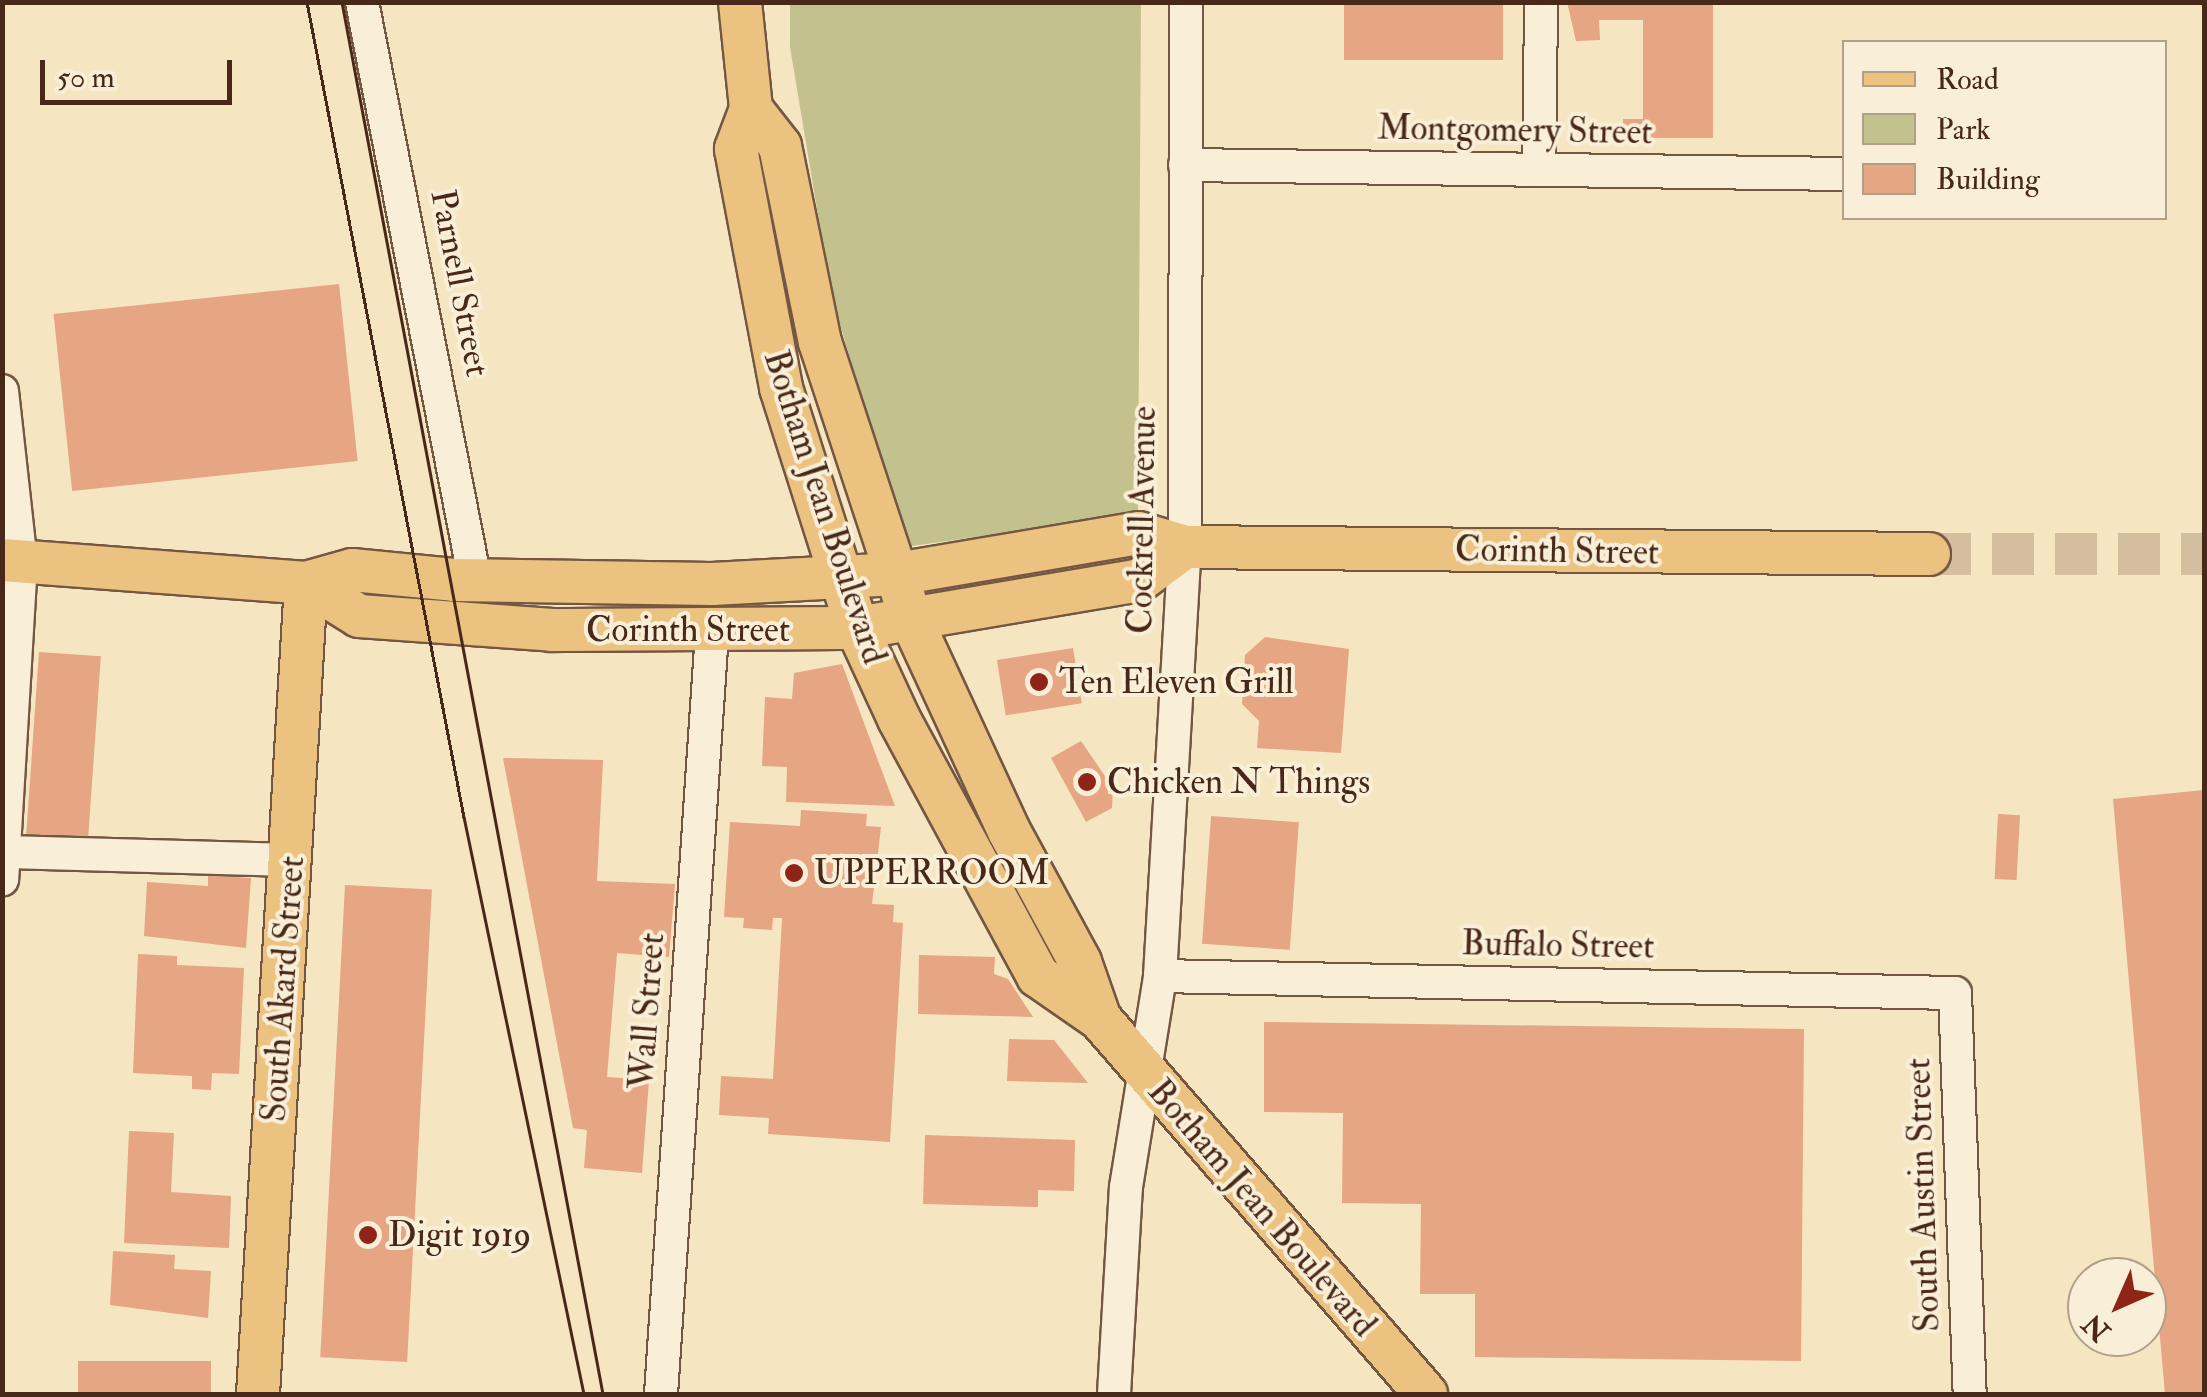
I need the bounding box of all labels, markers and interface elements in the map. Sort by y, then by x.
scale bar [45,40,238,102]
legend [1842,40,2167,220]
text: 50 m [57,59,115,96]
text: Road [1936,61,1999,98]
street label: Montgomery Street [1377,107,1653,153]
text: Park [1936,111,1991,148]
text: Building [1936,161,2040,198]
street label: Parnell Street [421,186,499,380]
street label: Botham Jean Boulevard [754,345,896,669]
street label: Cockrell Avenue [1119,406,1165,634]
street label: Corinth Street [1455,528,1659,574]
street label: Corinth Street [586,609,790,651]
place label: Ten Eleven Grill [1059,661,1294,703]
marker: Ten Eleven Grill [1028,671,1050,693]
place label: Chicken N Things [1107,761,1370,803]
marker: Chicken N Things [1076,771,1098,793]
place label: UPPERROOM [814,852,1049,894]
street label: South Akard Street [253,855,313,1123]
marker: UPPERROOM [783,862,805,884]
street label: Buffalo Street [1461,922,1655,968]
street label: Wall Street [621,931,673,1091]
street label: South Austin Street [1897,1057,1949,1333]
street label: Botham Jean Boulevard [1139,1071,1385,1345]
place label: Digit 1919 [388,1214,531,1256]
marker: Digit 1919 [357,1224,379,1246]
north arrow [2067,1257,2167,1357]
text: N [2076,1306,2118,1348]

